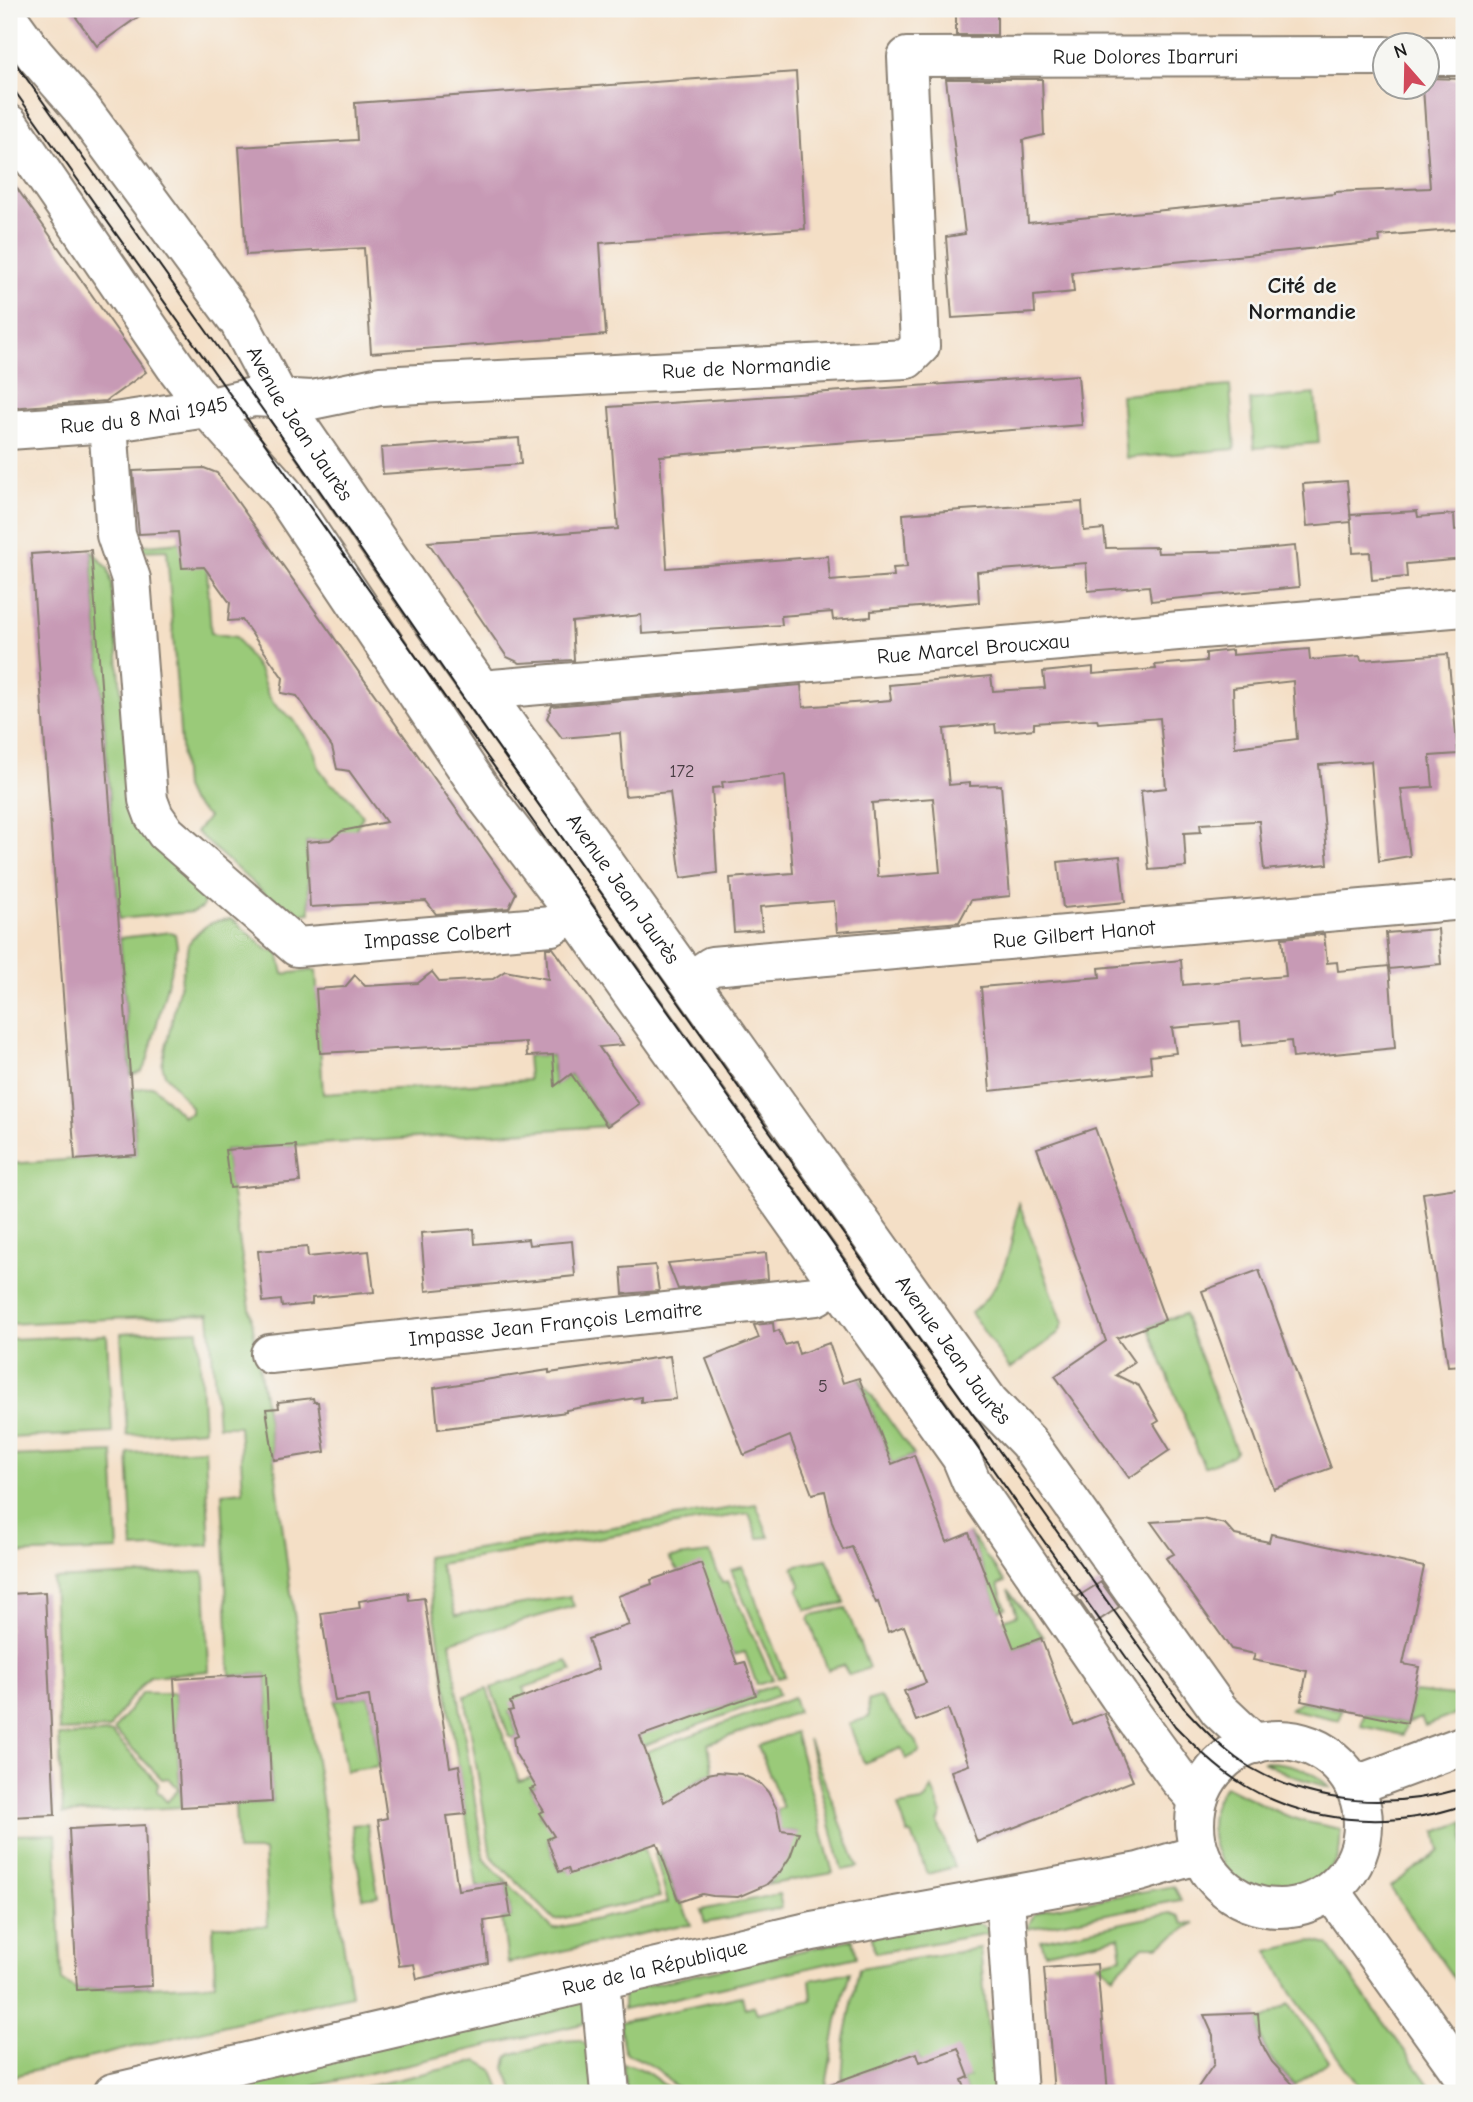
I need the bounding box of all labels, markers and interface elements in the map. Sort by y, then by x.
north arrow [1372,32,1442,102]
text: N [1391,39,1410,63]
street label: Rue Dolores Ibarruri [1052,44,1238,69]
district label: Cité de Normandie [1248,272,1356,325]
street label: Avenue Jean Jaurès [242,342,358,505]
street label: Rue de Normandie [661,351,831,384]
street label: Rue du 8 Mai 1945 [60,391,230,438]
street label: Rue Marcel Broucxau [876,628,1071,669]
house number: 172 [669,761,695,782]
street label: Avenue Jean Jaurès [562,809,685,969]
street label: Rue Gilbert Hanot [992,915,1157,953]
street label: Impasse Colbert [363,917,513,953]
street label: Avenue Jean Jaurès [891,1271,1016,1429]
street label: Impasse Jean François Lemaitre [408,1296,703,1351]
house number: 5 [818,1376,828,1397]
street label: Rue de la République [560,1934,750,2001]

